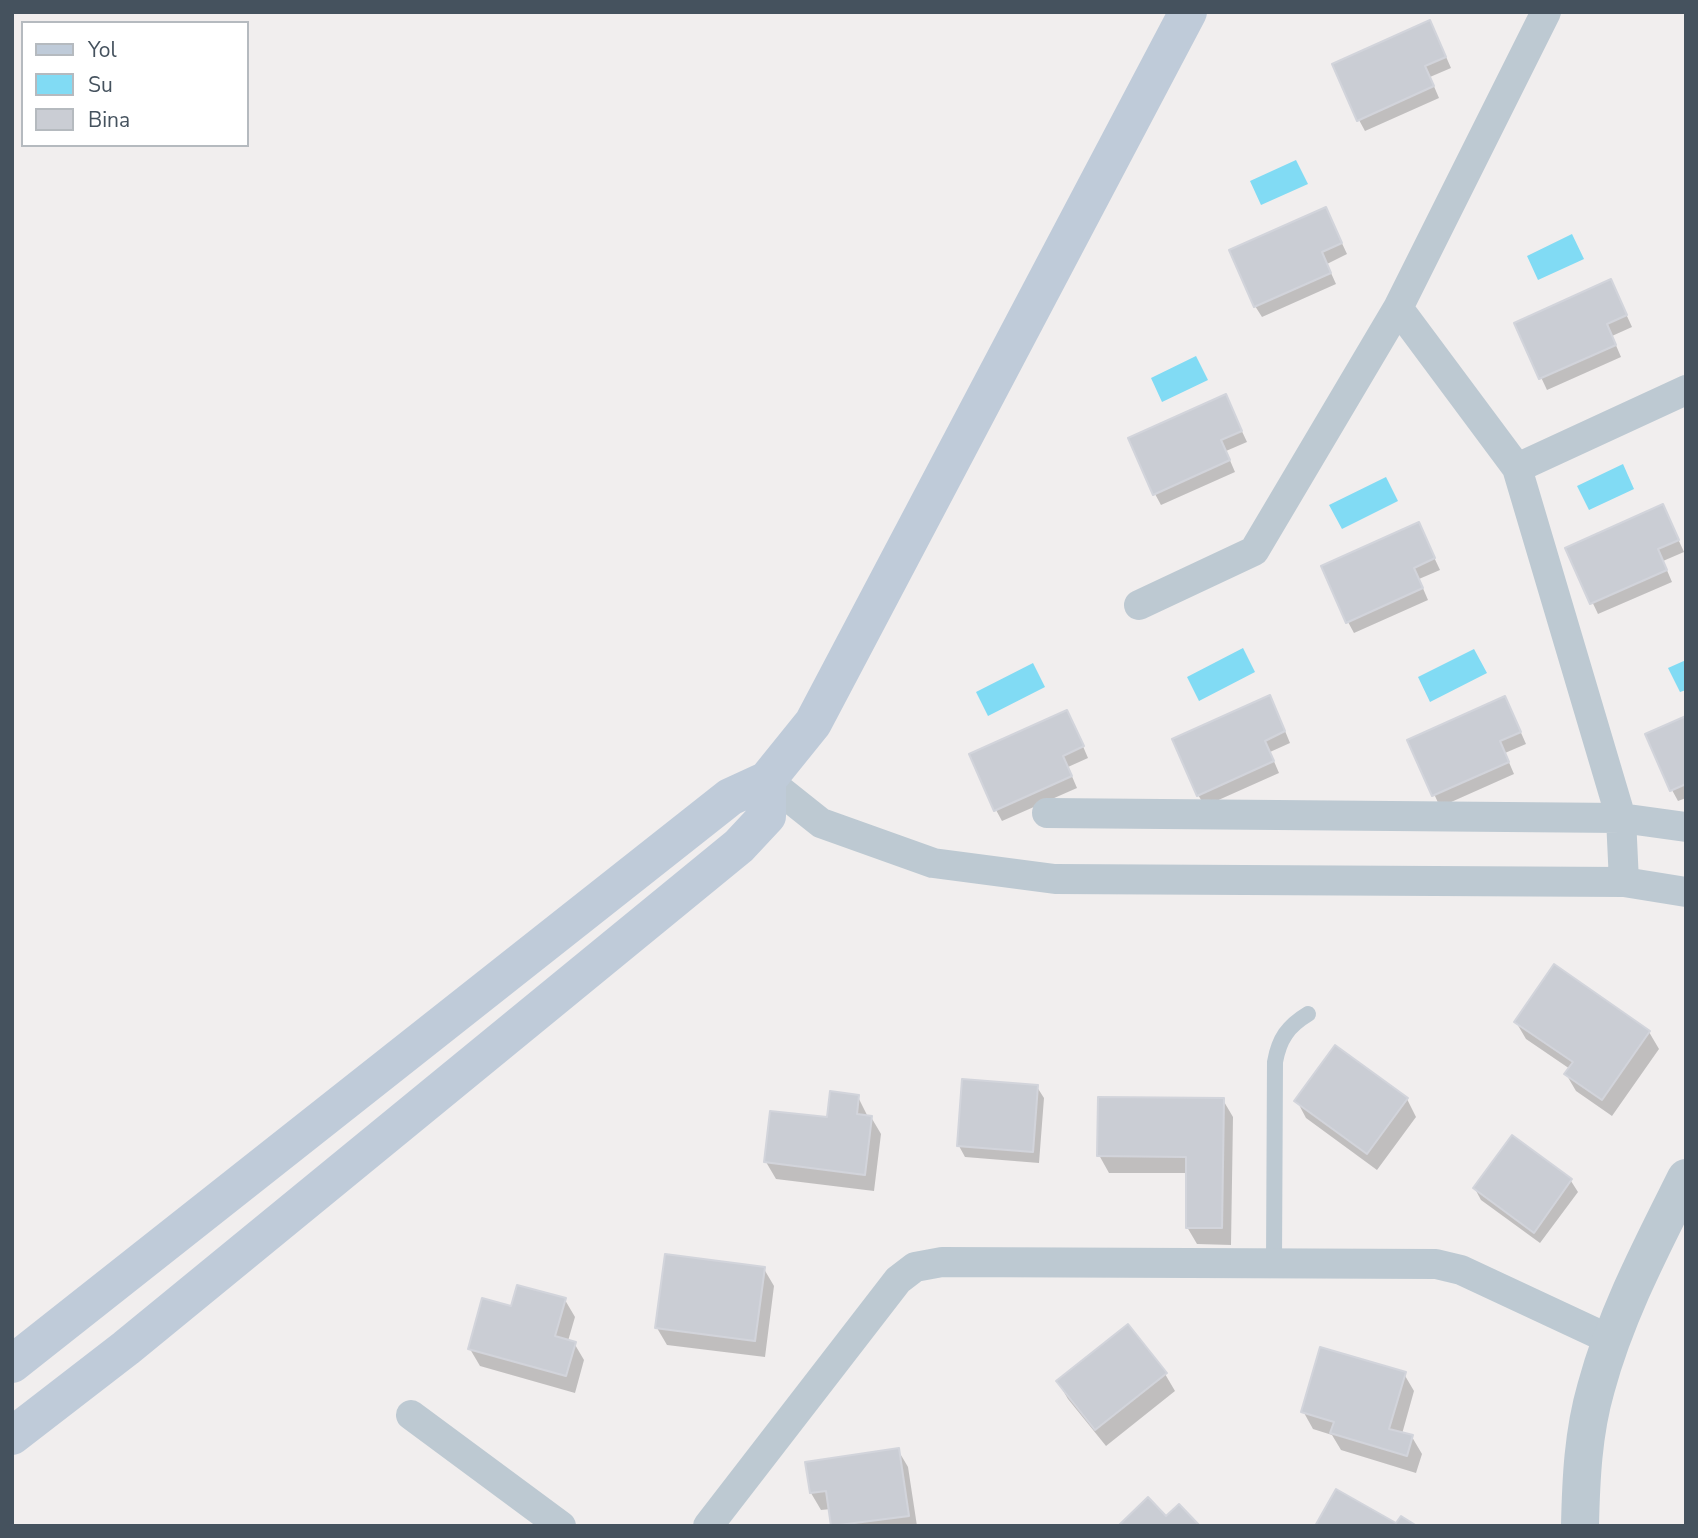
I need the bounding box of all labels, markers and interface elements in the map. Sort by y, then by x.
legend [21,21,248,147]
text: Yol [88,36,117,64]
text: Su [88,71,113,99]
text: Bina [88,106,130,134]

